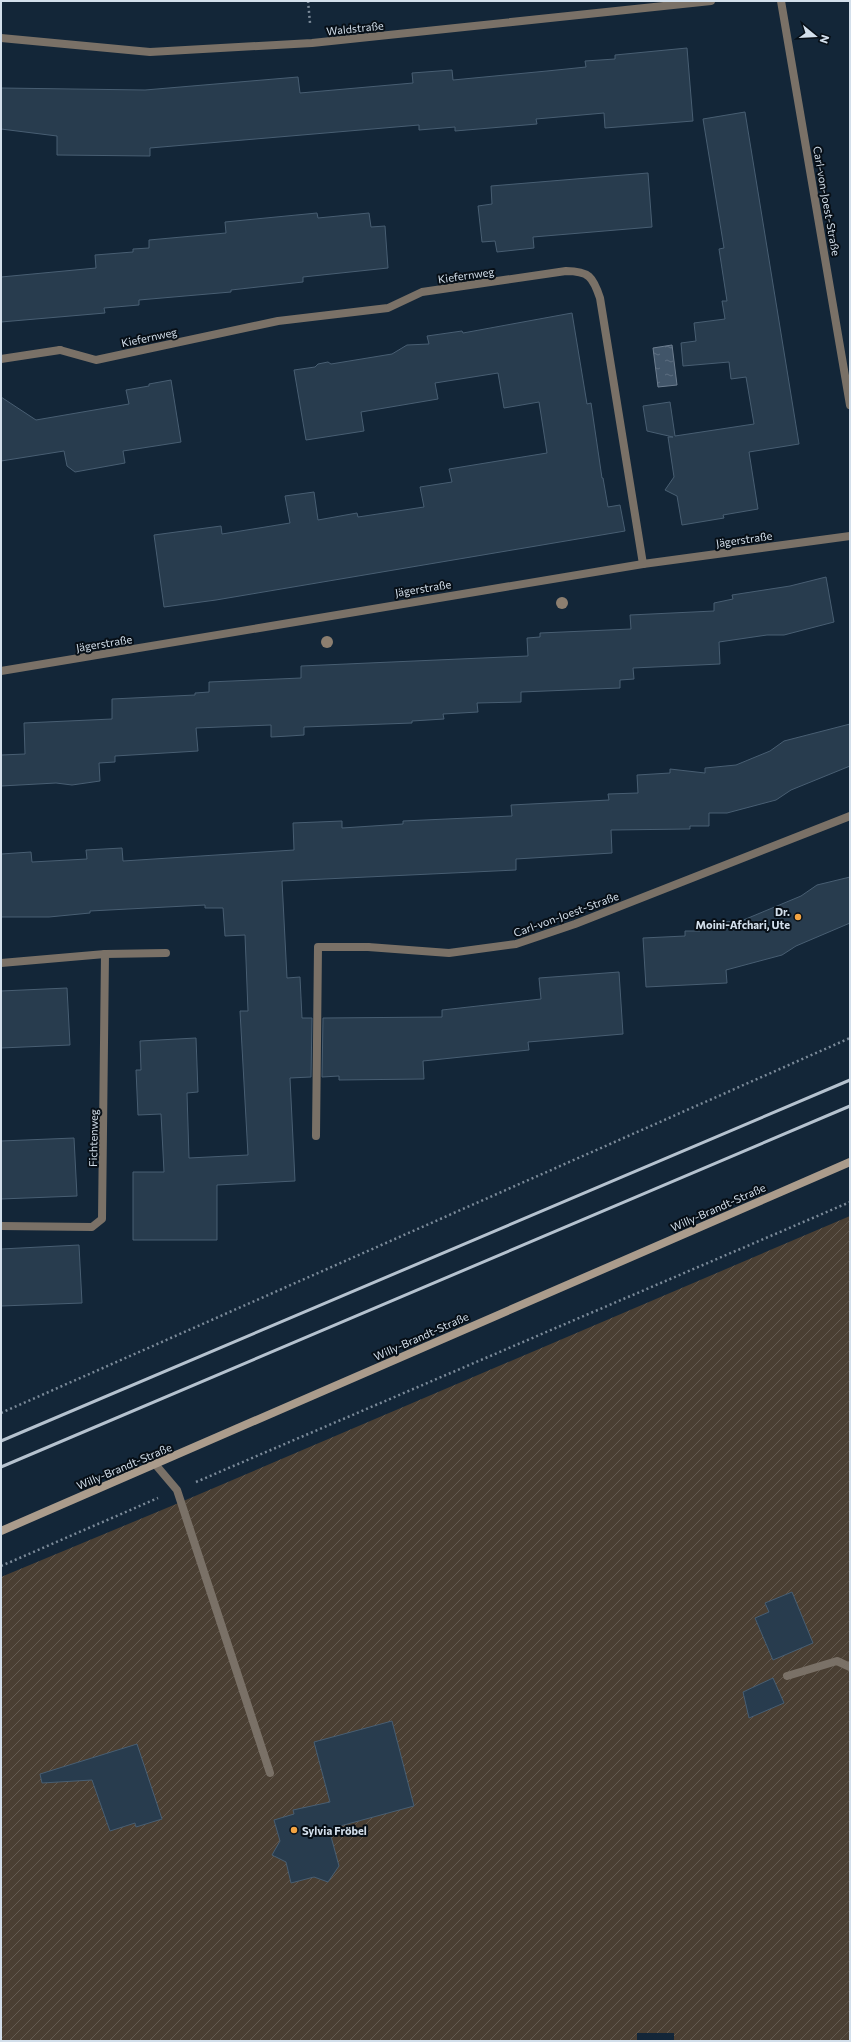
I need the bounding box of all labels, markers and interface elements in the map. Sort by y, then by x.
north arrow [795,16,835,56]
street label: Waldstraße [326,19,384,37]
text: N [818,33,832,45]
street label: Carl-von-Joest-Straße [810,145,843,257]
street label: Kiefernweg [437,265,495,285]
street label: Kiefernweg [120,325,178,349]
street label: Jägerstraße [715,529,773,550]
street label: Jägerstraße [394,577,452,600]
street label: Jägerstraße [75,632,133,655]
street label: Carl-von-Joest-Straße [512,889,621,940]
place label: Dr. Moini-Afchari, Ute [696,905,790,931]
marker: Dr. Moini-Afchari, Ute [793,912,803,922]
street label: Fichtenweg [86,1109,100,1167]
street label: Willy-Brandt-Straße [669,1180,768,1234]
street label: Willy-Brandt-Straße [372,1309,471,1363]
street label: Willy-Brandt-Straße [74,1440,174,1492]
place label: Sylvia Fröbel [302,1824,367,1837]
marker: Sylvia Fröbel [289,1825,299,1835]

